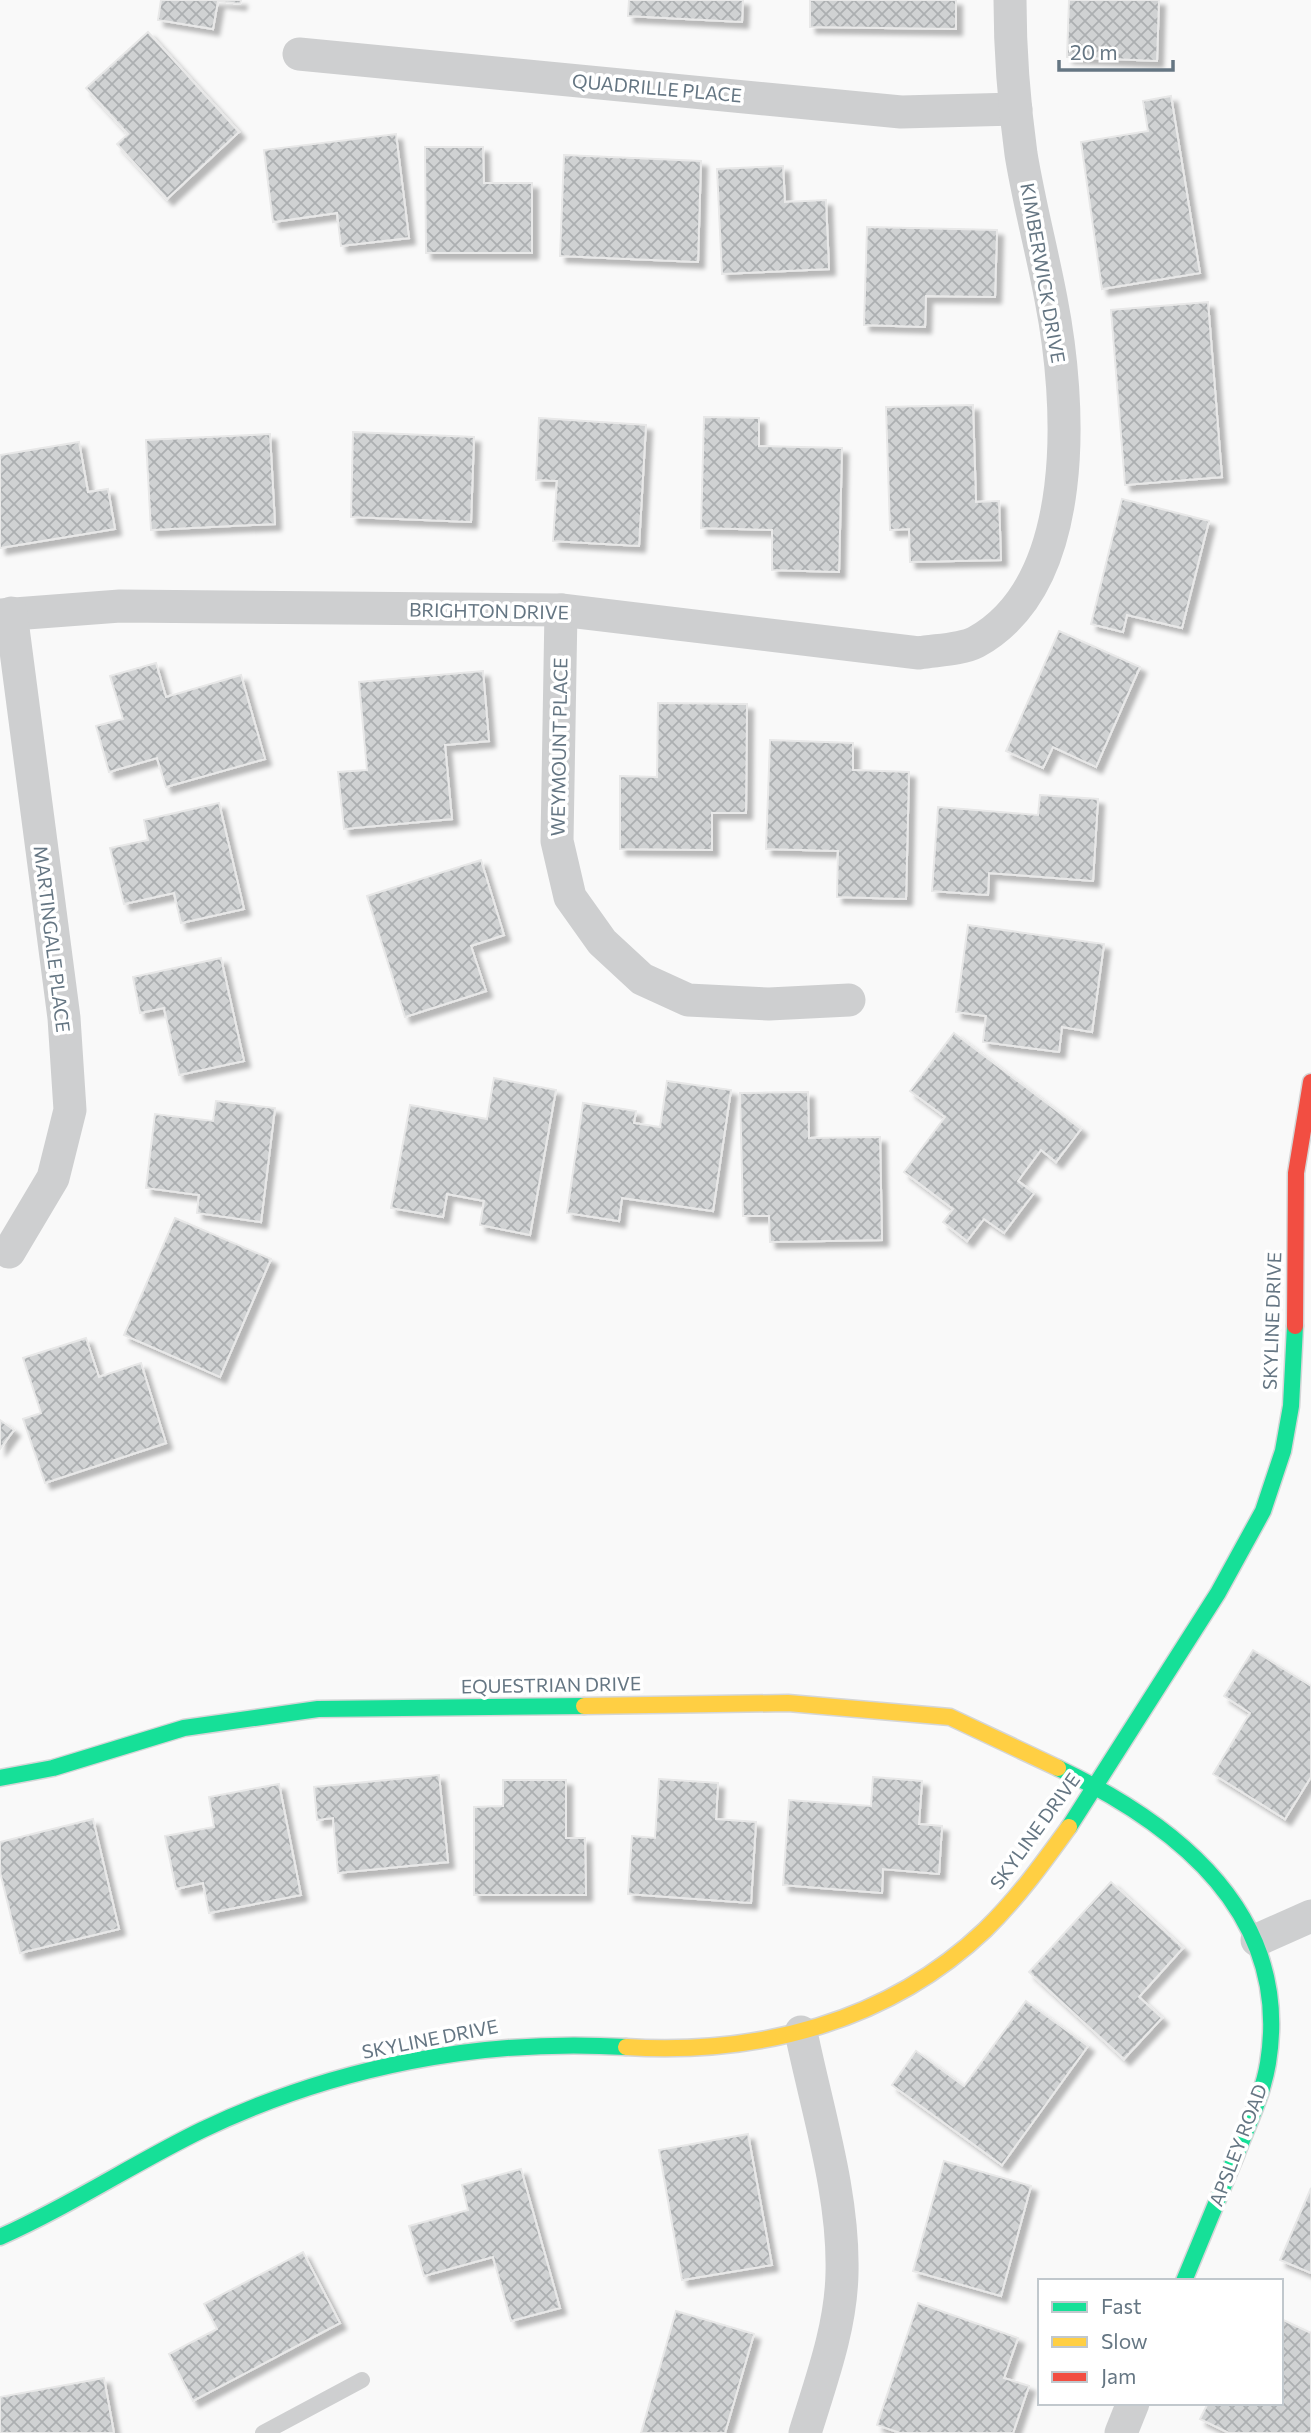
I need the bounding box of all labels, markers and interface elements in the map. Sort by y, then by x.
scale bar [1059,28,1173,72]
text: 20 m [1070,39,1118,64]
street label: QUADRILLE PLACE [571,69,743,106]
street label: KIMBERWICK DRIVE [1016,181,1071,365]
street label: BRIGHTON DRIVE [409,598,569,623]
street label: WEYMOUNT PLACE [545,657,572,837]
street label: MARTINGALE PLACE [30,844,75,1034]
street label: SKYLINE DRIVE [1258,1252,1285,1390]
street label: EQUESTRIAN DRIVE [461,1671,641,1698]
street label: SKYLINE DRIVE [985,1768,1084,1893]
street label: SKYLINE DRIVE [360,2014,500,2063]
street label: APSLEY ROAD [1204,2081,1271,2209]
legend [1038,2279,1283,2405]
text: Fast [1101,2293,1142,2318]
text: Slow [1101,2328,1148,2353]
text: Jam [1101,2363,1136,2388]

